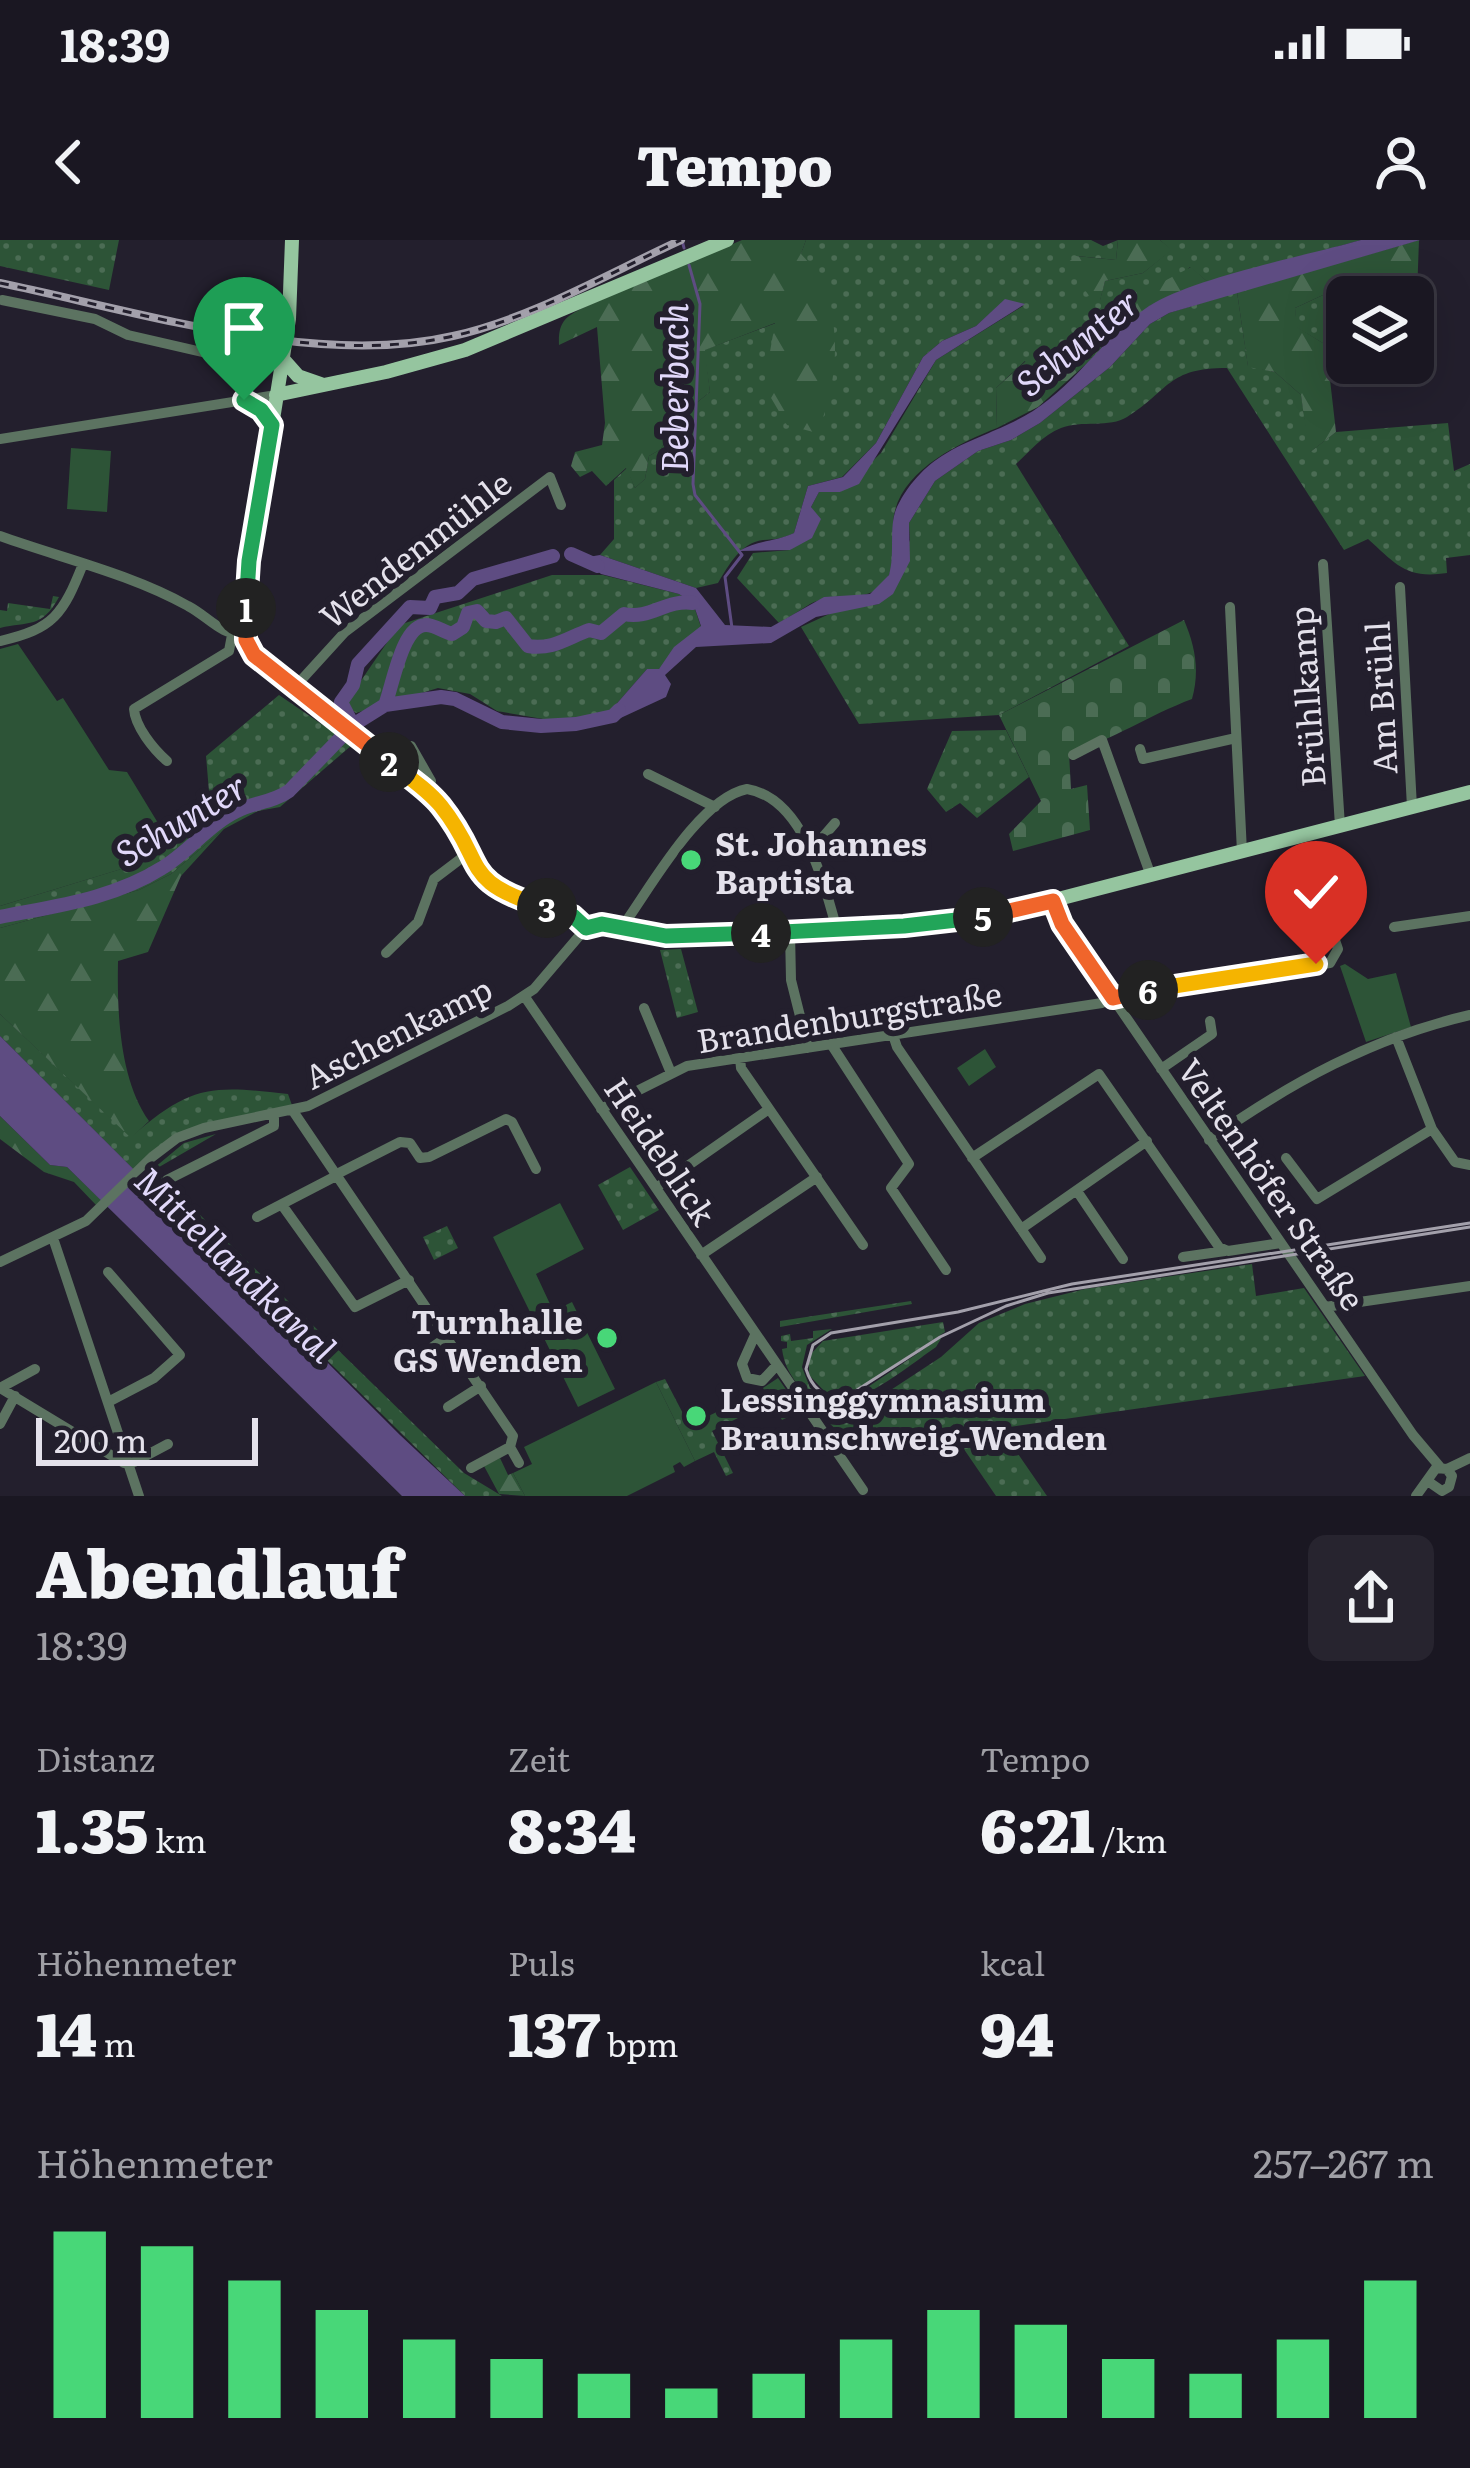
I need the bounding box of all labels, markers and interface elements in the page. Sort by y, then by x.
text: 18:39 [60,9,171,76]
text: Tempo [637,122,833,203]
icon: back [36,129,102,195]
icon: person [1368,129,1434,195]
water label: Schunter [1003,275,1149,407]
map controls [1326,276,1434,384]
button: layers [1326,276,1434,384]
pin [193,277,295,400]
icon: arrive [211,295,277,361]
water label: Beberbach [646,303,699,473]
street label: Wendenmühle [308,457,520,639]
pin: 1 [216,578,276,638]
text: 1 [239,583,253,632]
street label: Brühlkamp [1274,605,1336,789]
street label: Am Brühl [1351,620,1407,776]
pin: 2 [359,732,419,792]
text: 2 [380,737,398,786]
water label: Schunter [104,758,256,878]
place label: St. Johannes Baptista [715,817,927,904]
pin [1265,841,1367,964]
marker: St. Johannes Baptista [678,847,704,873]
icon: check [1283,859,1349,925]
pin: 3 [517,878,577,938]
text: 3 [538,883,556,932]
pin: 5 [953,887,1013,947]
text: 5 [974,892,992,941]
pin: 4 [731,903,791,963]
text: 4 [751,908,771,957]
pin: 6 [1118,960,1178,1020]
street label: Aschenkamp [294,963,500,1099]
text: 6 [1138,965,1158,1014]
street label: Brandenburgstraße [693,967,1005,1063]
street label: Veltenhöfer Straße [1168,1047,1378,1319]
street label: Heideblick [594,1066,730,1235]
water label: Mittellandkanal [124,1153,350,1374]
place label: Turnhalle GS Wenden [393,1295,583,1382]
marker: Turnhalle GS Wenden [594,1325,620,1351]
place label: Lessinggymnasium Braunschweig-Wenden [720,1373,1107,1460]
marker: Lessinggymnasium Braunschweig-Wenden [683,1403,709,1429]
scale bar [36,1412,258,1465]
text: 200 m [54,1414,148,1463]
text: Abendlauf [36,1520,401,1618]
button: share [1308,1535,1434,1661]
text: 18:39 [36,1614,128,1672]
text: Distanz [36,1733,155,1782]
text: Zeit [508,1733,570,1782]
text: Tempo [980,1733,1090,1782]
text: 1.35 [36,1782,148,1871]
text: 8:34 [508,1782,636,1871]
text: 6:21 [980,1782,1095,1871]
text: km [148,1814,207,1863]
text: /km [1095,1814,1167,1863]
text: Höhenmeter [36,1937,236,1986]
text: Puls [508,1937,575,1986]
text: kcal [980,1937,1045,1986]
text: 14 [36,1986,97,2075]
text: 137 [508,1986,600,2075]
text: 94 [980,1986,1054,2075]
text: m [97,2018,136,2067]
text: bpm [600,2018,679,2067]
text: Höhenmeter [36,2132,273,2190]
text: 257–267 m [1253,2132,1434,2190]

